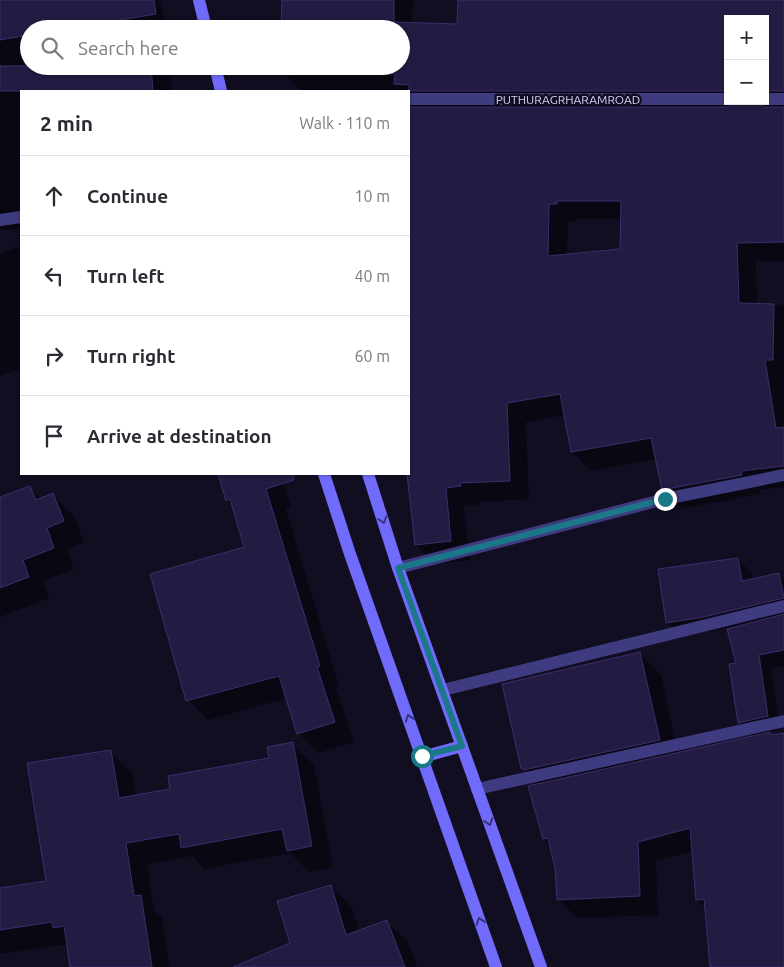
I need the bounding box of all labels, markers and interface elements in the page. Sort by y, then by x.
map controls [724,15,769,105]
button: + [724,15,769,60]
search box [20,20,410,75]
icon: search [38,34,66,62]
text: Search here [78,37,178,59]
button: − [724,60,769,105]
street label: PUTHURAGRHARAMROAD [496,93,640,106]
text: 2 min [40,111,93,135]
text: Walk · 110 m [299,114,390,132]
icon: ahead [40,182,68,210]
text: Continue [87,185,168,207]
text: 10 m [354,187,390,205]
icon: left [40,262,68,290]
text: Turn left [87,265,165,287]
text: 40 m [354,267,390,285]
icon: right [40,342,68,370]
text: Turn right [87,345,175,367]
text: 60 m [354,347,390,365]
icon: arrive [40,422,68,450]
text: Arrive at destination [87,425,272,447]
route end [654,488,677,511]
one-way arrow [377,515,387,524]
one-way arrow [405,714,415,723]
route start [411,745,434,768]
one-way arrow [483,817,493,826]
one-way arrow [476,917,486,926]

